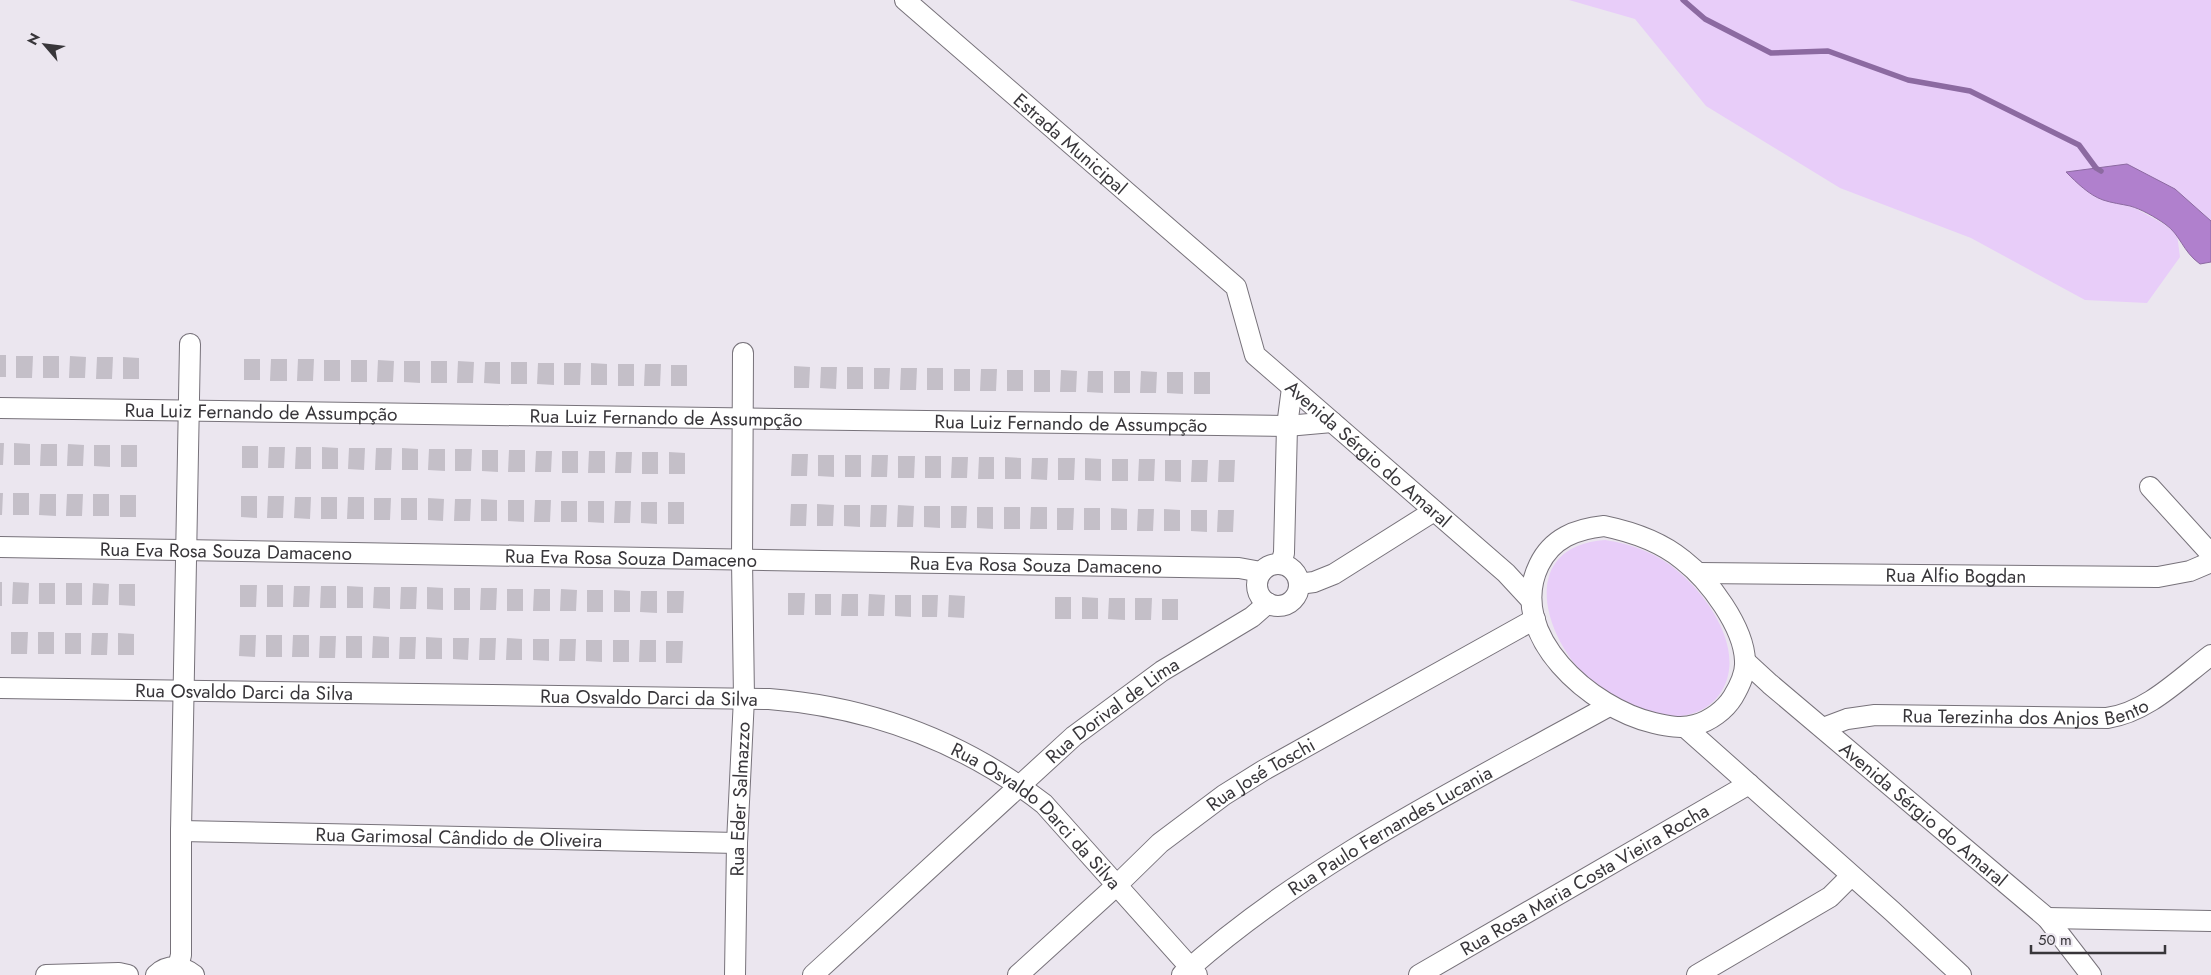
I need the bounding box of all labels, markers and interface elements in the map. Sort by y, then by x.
north arrow [20,20,70,70]
text: N [22,29,45,49]
street label: Estrada Municipal [1007,87,1133,201]
street label: Avenida Sérgio do Amaral [1279,374,1457,534]
street label: Rua Luiz Fernando de Assumpção [124,397,398,428]
street label: Rua Luiz Fernando de Assumpção [529,402,803,433]
street label: Rua Luiz Fernando de Assumpção [934,408,1208,439]
street label: Rua Eva Rosa Souza Damaceno [100,536,352,567]
street label: Rua Eva Rosa Souza Damaceno [505,543,757,574]
street label: Rua Eva Rosa Souza Damaceno [909,549,1162,581]
street label: Rua Alfio Bogdan [1886,562,2026,590]
street label: Rua Dorival de Lima [1040,651,1184,770]
street label: Rua Osvaldo Darci da Silva [135,677,353,707]
street label: Rua Osvaldo Darci da Silva [540,683,758,713]
street label: Rua Terezinha dos Anjos Bento [1902,692,2154,732]
street label: Rua Eder Salmazzo [723,721,757,877]
street label: Rua José Toschi [1201,731,1320,818]
street label: Avenida Sérgio do Amaral [1834,735,2013,893]
street label: Rua Osvaldo Darci da Silva [946,736,1127,896]
street label: Rua Paulo Fernandes Lucania [1283,759,1497,902]
street label: Rua Rosa Maria Costa Vieira Rocha [1455,797,1714,962]
street label: Rua Garimosal Cândido de Oliveira [315,821,603,854]
scale bar [2031,922,2165,954]
text: 50 m [2038,929,2072,951]

